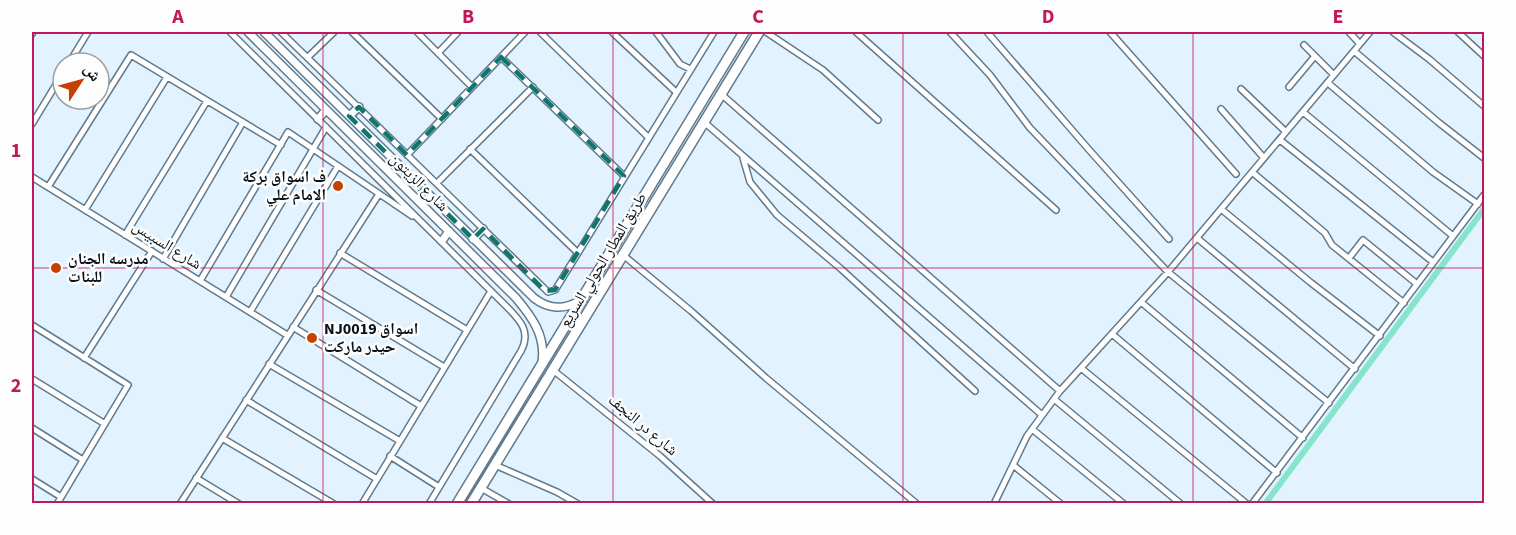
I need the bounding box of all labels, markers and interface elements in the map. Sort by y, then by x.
text: A [171,3,184,31]
text: B [462,3,474,31]
text: C [752,3,764,31]
text: D [1042,3,1054,31]
text: E [1333,3,1343,31]
north arrow [51,51,111,111]
text: ش [78,59,106,86]
text: 1 [11,137,21,165]
street label: شارع الزيتون [385,148,453,216]
place label: ف اسواق بركة الامام علي [242,166,326,207]
marker: ف اسواق بركة الامام علي [331,179,345,193]
street label: طريق المطار الحولي السريع [554,189,653,332]
street label: شارع السبيس [128,215,206,275]
place label: مدرسه الجنان للبنات [68,248,149,288]
marker: مدرسه الجنان للبنات [49,261,63,275]
place label: NJ0019 اسواق حيدر ماركت [324,318,418,358]
marker: NJ0019 اسواق حيدر ماركت [305,331,319,345]
text: 2 [11,372,21,400]
street label: شارع در النجف [603,389,683,461]

